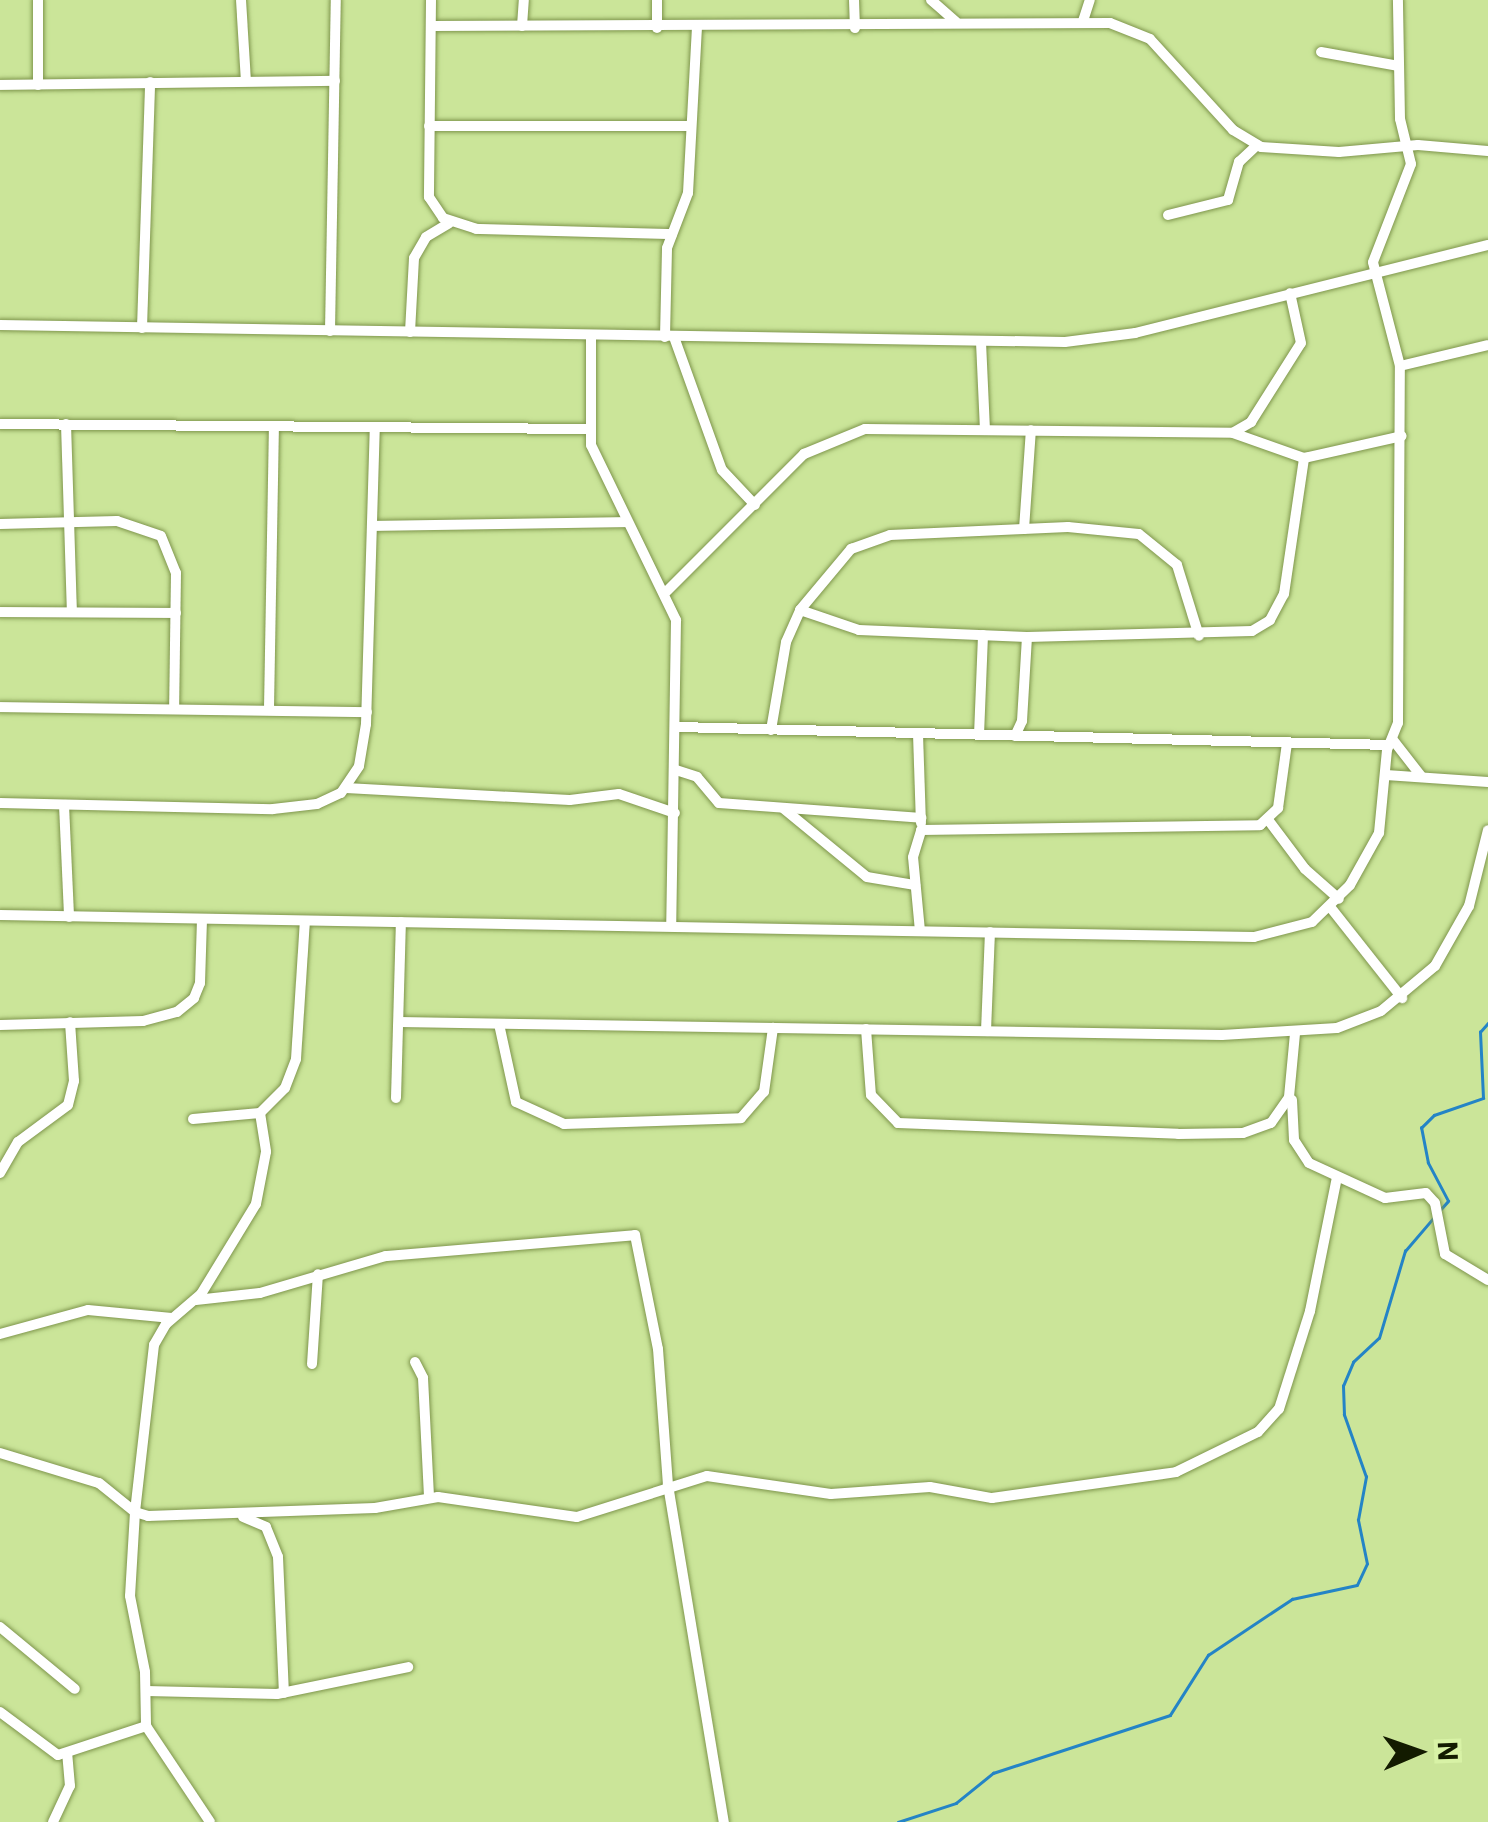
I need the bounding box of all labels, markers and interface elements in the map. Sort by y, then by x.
north arrow [1368,1702,1468,1802]
text: N [1430,1740,1467,1762]

